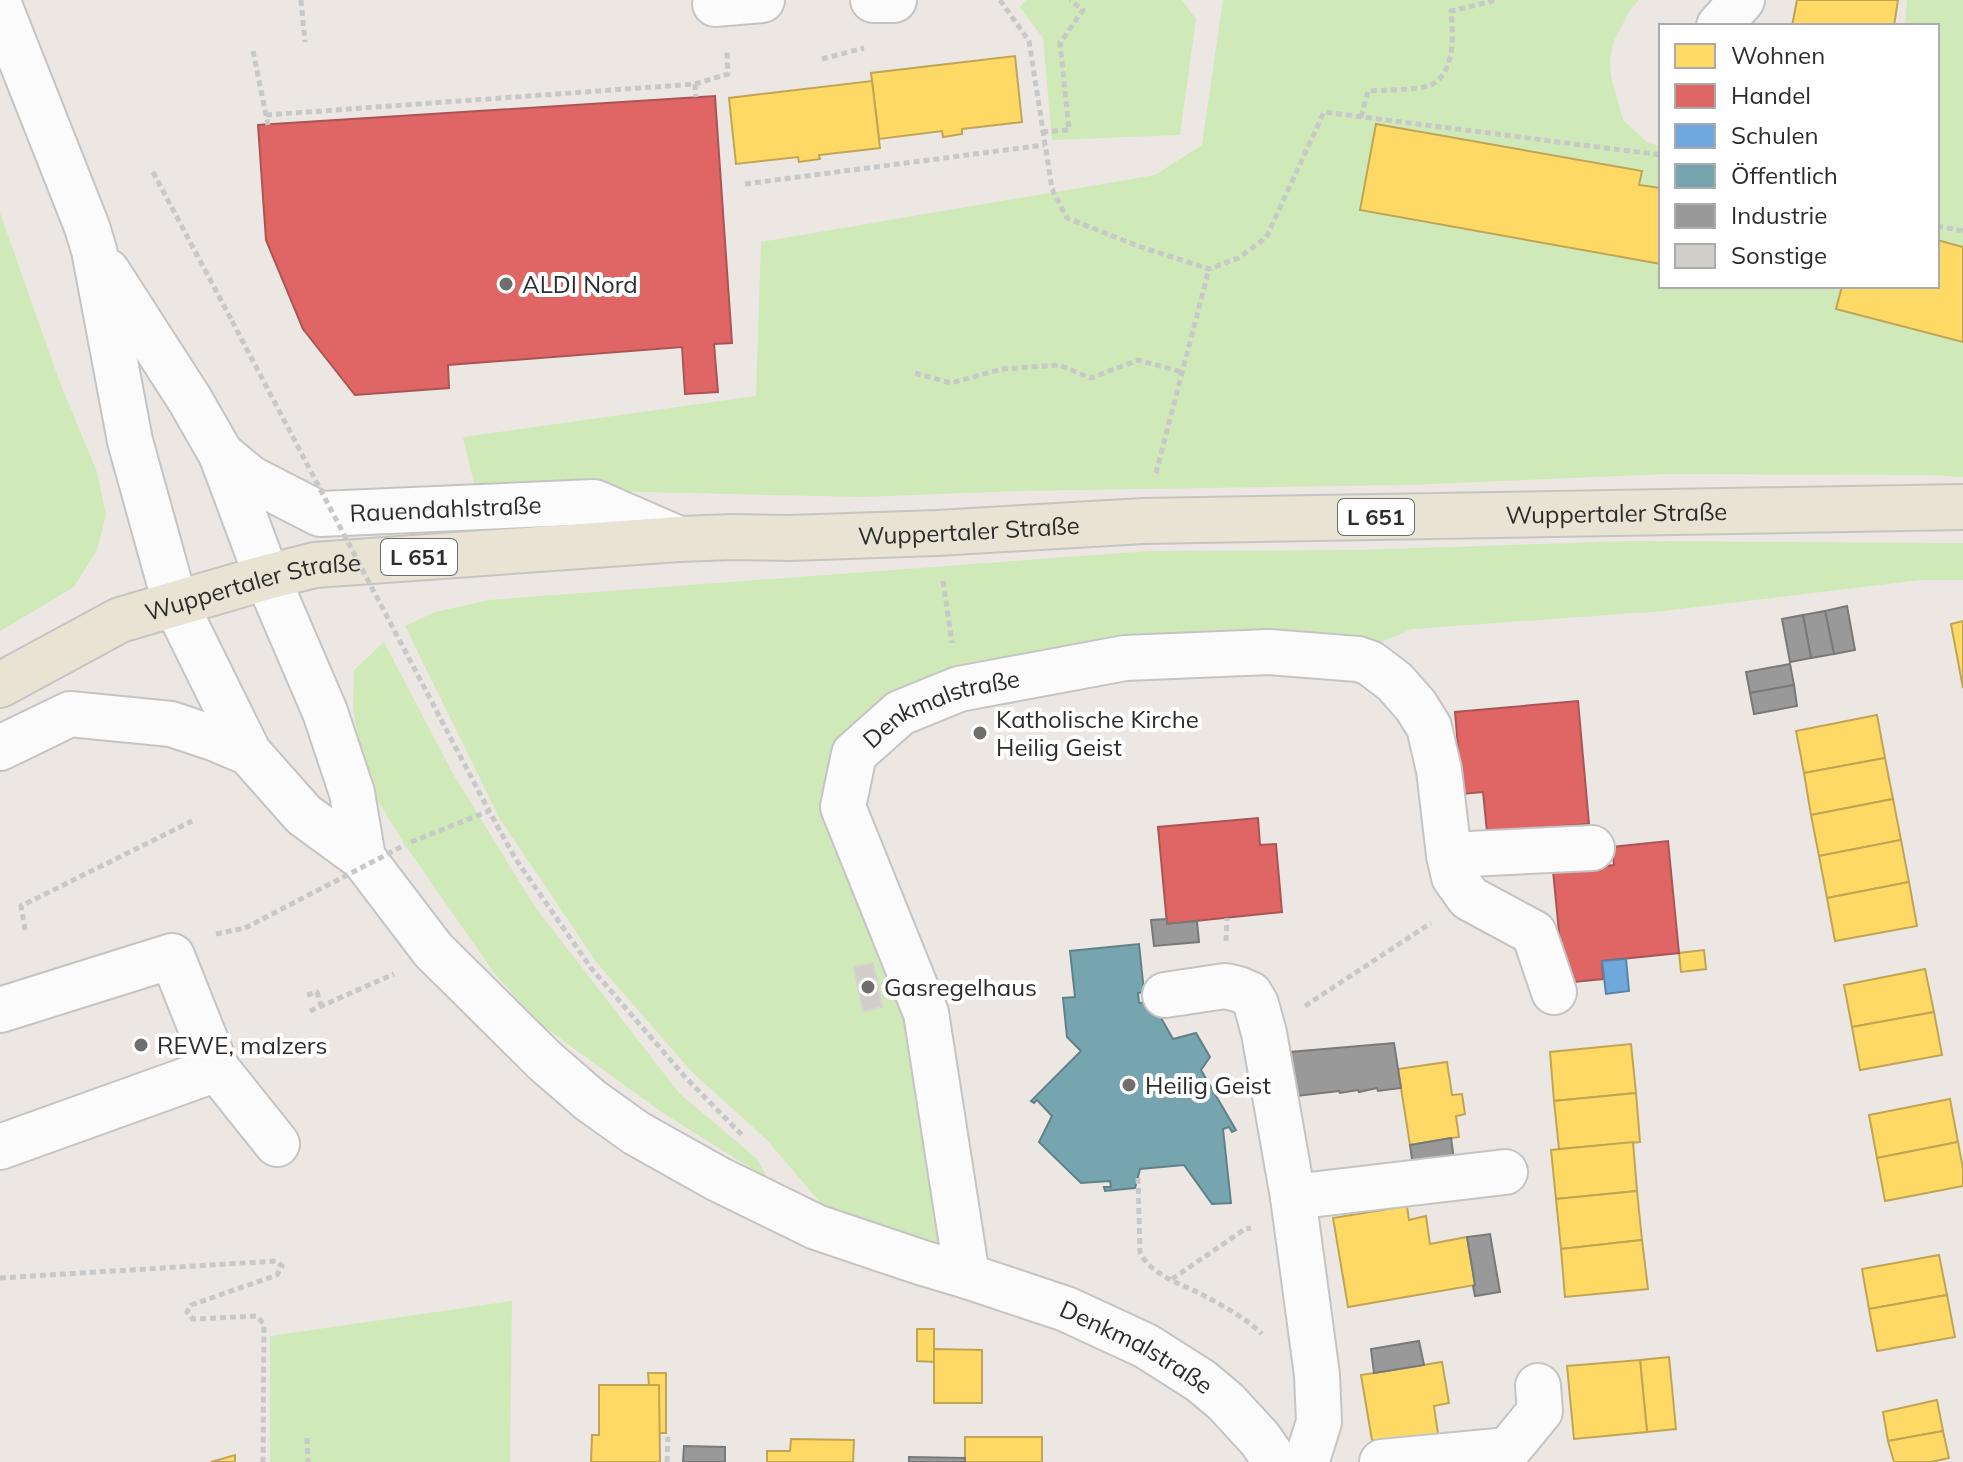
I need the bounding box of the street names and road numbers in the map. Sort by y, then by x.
street label: Rauendahlstraße [349,489,542,528]
street label: Wuppertaler Straße [1505,496,1728,530]
road number: L 651 [1338,499,1414,535]
street label: Wuppertaler Straße [857,510,1080,551]
road number: L 651 [381,539,457,575]
street label: Wuppertaler Straße [141,547,362,627]
street label: Denkmalstraße [856,663,1022,754]
street label: Denkmalstraße [1055,1293,1220,1400]

